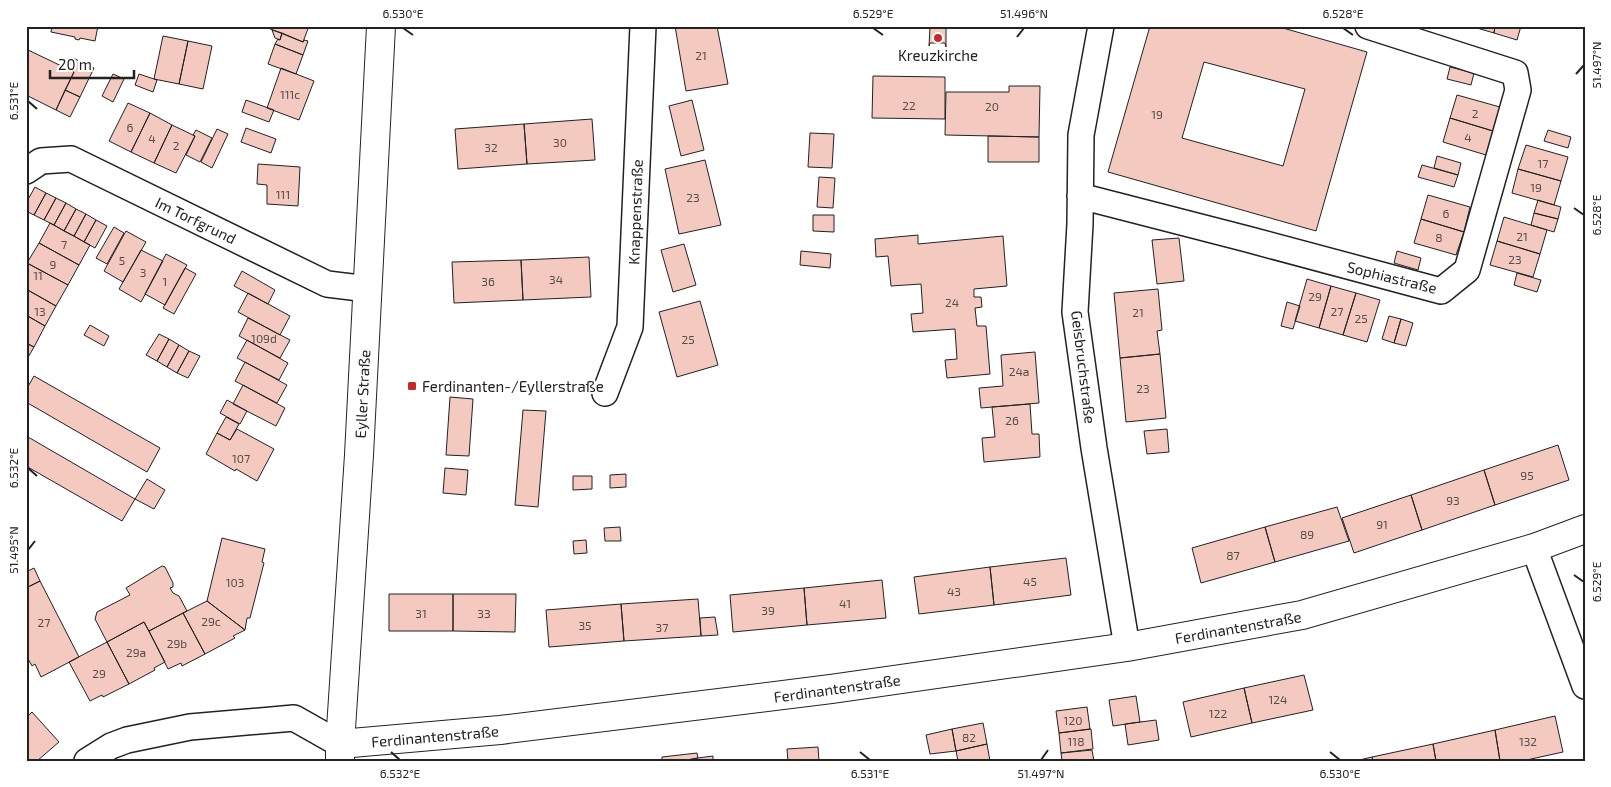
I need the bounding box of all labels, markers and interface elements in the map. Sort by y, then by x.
text: 6.530°E [382,6,424,20]
text: 6.529°E [853,6,894,20]
text: 51.496°N [1000,6,1048,20]
text: 6.528°E [1322,6,1364,20]
marker: Kreuzkirche [932,32,944,44]
text: 51.497°N [1589,41,1603,89]
place label: Kreuzkirche [898,46,978,64]
scale bar [50,48,134,80]
house number: 21 [695,48,707,62]
text: 20 m [58,55,92,73]
text: 6.531°E [6,81,20,120]
house number: 111c [280,87,300,101]
house number: 22 [902,98,916,112]
house number: 20 [985,99,999,113]
house number: 2 [1472,106,1479,120]
house number: 19 [1151,107,1163,121]
house number: 6 [127,120,134,134]
house number: 4 [1464,130,1472,144]
house number: 4 [148,131,156,145]
house number: 30 [553,135,567,149]
house number: 2 [173,138,180,152]
house number: 32 [484,140,498,154]
house number: 17 [1538,156,1548,170]
street label: Knappenstraße [624,159,646,265]
house number: 19 [1530,180,1542,194]
house number: 111 [276,187,290,201]
house number: 23 [686,190,700,204]
street label: Im Torfgrund [153,193,239,247]
text: 6.528°E [1589,194,1603,236]
house number: 6 [1443,206,1450,220]
house number: 21 [1516,229,1528,243]
house number: 8 [1435,230,1443,244]
house number: 7 [61,237,67,251]
house number: 23 [1508,252,1522,266]
house number: 5 [119,253,125,267]
house number: 9 [50,257,57,271]
street label: Sophiastraße [1345,257,1439,297]
house number: 3 [140,265,146,279]
house number: 11 [33,268,43,282]
house number: 34 [549,272,563,286]
house number: 1 [163,274,167,288]
house number: 36 [481,274,495,288]
house number: 29 [1308,289,1322,303]
house number: 24 [945,295,959,309]
house number: 13 [34,304,46,318]
house number: 27 [1331,304,1343,318]
house number: 21 [1132,305,1144,319]
street label: Geisbruchstraße [1068,309,1100,425]
house number: 25 [1354,311,1368,325]
house number: 109d [251,331,277,345]
house number: 25 [681,332,695,346]
street label: Eyller Straße [351,349,373,439]
house number: 24a [1009,364,1029,378]
place label: Ferdinanten-/Eyllerstraße [422,377,604,395]
marker: Ferdinanten-/Eyllerstraße [406,380,418,392]
house number: 23 [1136,381,1150,395]
house number: 26 [1005,413,1019,427]
text: 6.532°E [6,447,20,488]
house number: 107 [232,451,250,465]
house number: 95 [1520,468,1534,482]
house number: 93 [1446,493,1460,507]
house number: 91 [1376,517,1388,531]
text: 51.495°N [6,526,20,574]
house number: 89 [1300,527,1314,541]
house number: 87 [1226,548,1240,562]
text: 6.529°E [1589,561,1603,602]
house number: 45 [1023,574,1037,588]
house number: 103 [226,575,244,589]
house number: 43 [947,584,961,598]
house number: 41 [839,596,851,610]
house number: 39 [761,603,775,617]
house number: 31 [415,606,427,620]
house number: 33 [477,606,491,620]
street label: Ferdinantenstraße [1173,607,1303,647]
house number: 29c [201,614,221,628]
house number: 27 [38,615,50,629]
house number: 35 [578,618,592,632]
house number: 37 [656,620,668,634]
house number: 29b [167,636,187,650]
house number: 29a [126,645,146,659]
house number: 29 [92,666,106,680]
street label: Ferdinantenstraße [772,670,902,706]
house number: 124 [1269,692,1287,706]
house number: 122 [1209,706,1227,720]
house number: 120 [1064,713,1082,727]
street label: Ferdinantenstraße [370,721,500,751]
house number: 82 [962,730,976,744]
house number: 118 [1068,734,1084,748]
house number: 132 [1519,734,1537,748]
text: 6.532°E [380,766,421,780]
text: 6.531°E [851,766,890,780]
text: 51.497°N [1017,766,1065,780]
text: 6.530°E [1319,766,1361,780]

